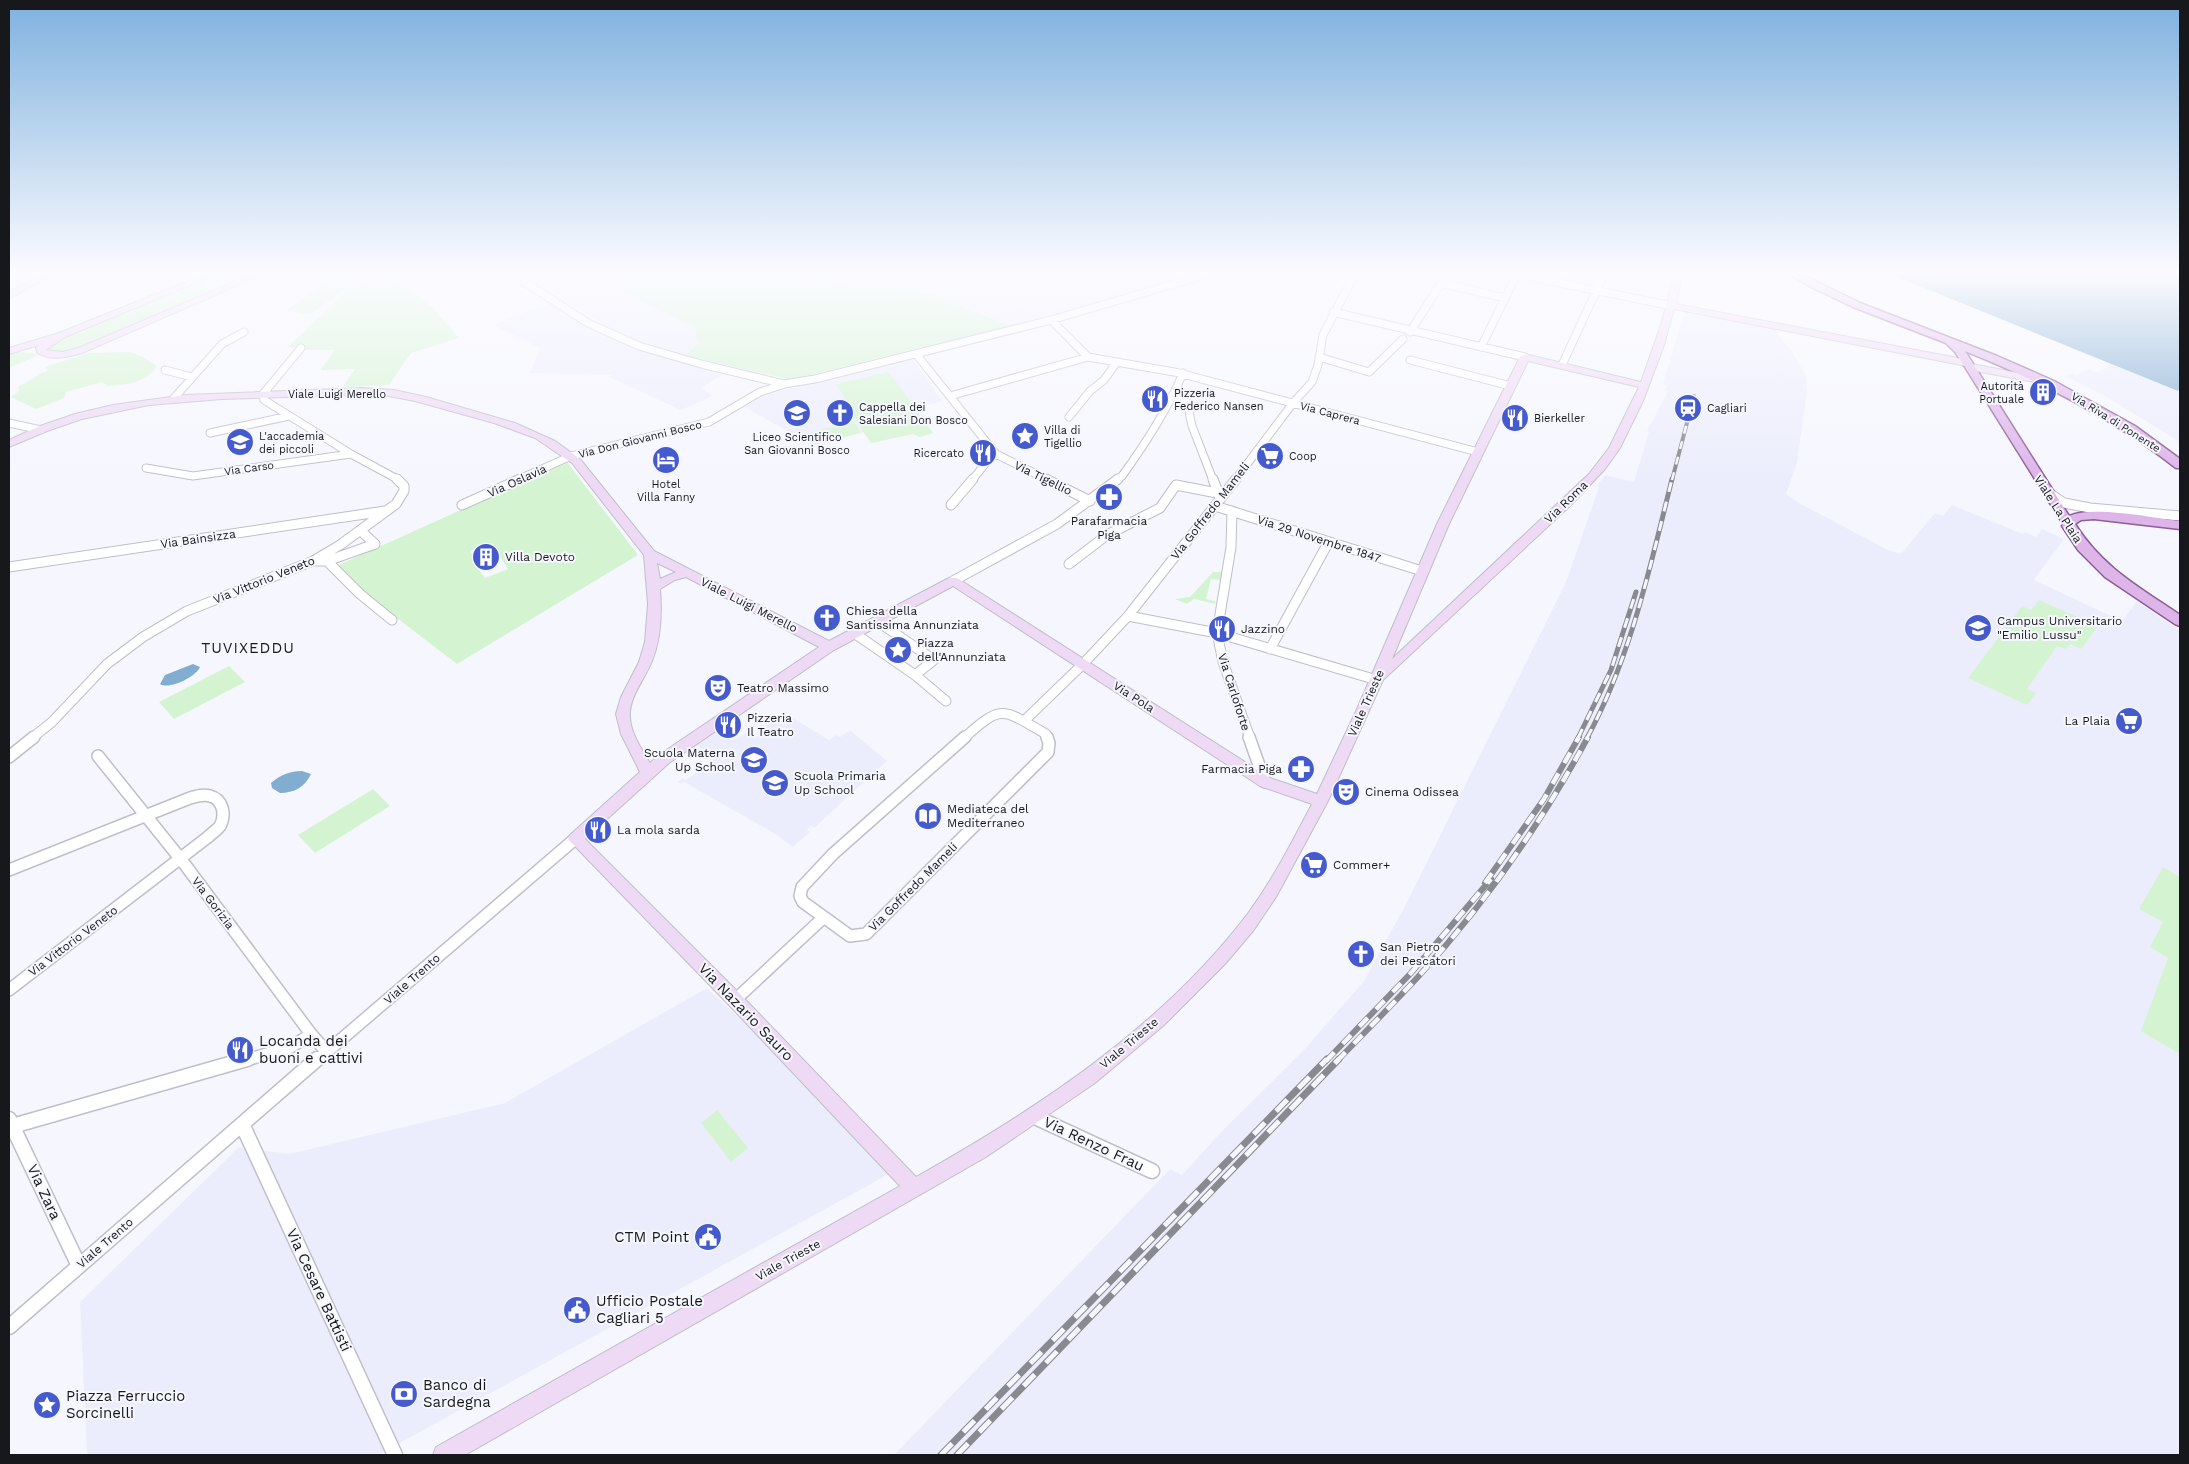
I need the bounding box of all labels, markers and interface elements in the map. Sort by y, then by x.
building icon: Autorità Portuale [2028,377,2058,407]
place label: Autorità Portuale [1979,380,2024,406]
restaurant icon: Pizzeria Federico Nansen [1140,384,1170,414]
place label: Pizzeria Federico Nansen [1174,387,1264,413]
street label: Viale Luigi Merello [288,388,386,401]
street label: Via Riva di Ponente [2069,390,2163,455]
station icon: Cagliari [1673,393,1703,423]
school or university icon: Liceo Scientifico San Giovanni Bosco [782,398,812,428]
church icon: Cappella dei Salesiani Don Bosco [825,398,855,428]
street label: Via Caprera [1298,399,1361,428]
place label: Cappella dei Salesiani Don Bosco [859,401,968,427]
place label: Cagliari [1707,402,1747,415]
restaurant icon: Bierkeller [1500,403,1530,433]
place label: Bierkeller [1534,412,1585,425]
street label: Via Don Giovanni Bosco [577,418,703,461]
place icon: Villa di Tigellio [1010,421,1040,451]
place label: Villa di Tigellio [1044,424,1082,450]
school or university icon: L'accademia dei piccoli [225,427,255,457]
place label: L'accademia dei piccoli [259,430,324,456]
place label: Liceo Scientifico San Giovanni Bosco [744,431,850,457]
restaurant icon: Ricercato [968,438,998,468]
supermarket icon: Coop [1255,441,1285,471]
hotel icon: Hotel Villa Fanny [651,445,681,475]
place label: Ricercato [914,447,964,460]
place label: Coop [1289,450,1317,463]
street label: Via Tigellio [1012,458,1074,498]
street label: Via Carso [223,459,275,478]
street label: Via Goffredo Mameli [1168,460,1252,562]
street label: Via Oslavia [485,462,549,500]
street label: Viale La Plaia [2031,472,2085,546]
place label: Hotel Villa Fanny [637,478,695,504]
street label: Via Roma [1541,478,1591,526]
pharmacy icon: Parafarmacia Piga [1094,482,1124,512]
street label: Via 29 Novembre 1847 [1255,512,1383,566]
place label: Parafarmacia Piga [1071,514,1147,542]
street label: Via Bainsizza [159,527,237,551]
building icon: Villa Devoto [471,542,501,572]
place label: Villa Devoto [505,550,575,564]
street label: Via Vittorio Veneto [211,553,317,607]
street label: Viale Luigi Merello [698,574,800,636]
church icon: Chiesa della Santissima Annunziata [812,603,842,633]
place label: Chiesa della Santissima Annunziata [846,604,979,632]
school or university icon: Campus Universitario "Emilio Lussu" [1963,613,1993,643]
restaurant icon: Jazzino [1207,614,1237,644]
place label: Campus Universitario "Emilio Lussu" [1997,614,2122,642]
place label: Jazzino [1241,622,1285,636]
place icon: Piazza dell'Annunziata [883,635,913,665]
place label: Piazza dell'Annunziata [917,636,1006,664]
district label: TUVIXEDDU [201,639,295,657]
street label: Via Carloforte [1215,652,1253,733]
street label: Viale Trieste [1345,667,1387,739]
theatre icon: Teatro Massimo [703,673,733,703]
street label: Via Pola [1111,678,1157,716]
place label: Teatro Massimo [737,681,829,695]
supermarket icon: La Plaia [2114,706,2144,736]
restaurant icon: Pizzeria Il Teatro [713,710,743,740]
place label: Pizzeria Il Teatro [747,711,794,739]
place label: La Plaia [2064,714,2110,728]
school or university icon: Scuola Materna Up School [739,745,769,775]
place label: Scuola Materna Up School [644,746,735,774]
pharmacy icon: Farmacia Piga [1286,754,1316,784]
place label: Farmacia Piga [1201,762,1282,776]
school or university icon: Scuola Primaria Up School [760,768,790,798]
place label: Scuola Primaria Up School [794,769,886,797]
theatre icon: Cinema Odissea [1331,777,1361,807]
place label: Cinema Odissea [1365,785,1459,799]
library icon: Mediateca del Mediterraneo [913,801,943,831]
place label: Mediateca del Mediterraneo [947,802,1029,830]
restaurant icon: La mola sarda [583,815,613,845]
place label: La mola sarda [617,823,700,837]
street label: Via Goffredo Mameli [866,840,960,934]
supermarket icon: Commer+ [1299,850,1329,880]
place label: Commer+ [1333,858,1390,872]
street label: Via Gorizia [189,874,237,932]
street label: Via Vittorio Veneto [26,903,120,979]
church icon: San Pietro dei Pescatori [1346,939,1376,969]
place label: San Pietro dei Pescatori [1380,940,1456,968]
street label: Viale Trento [381,951,443,1007]
street label: Via Nazario Sauro [695,959,797,1065]
street label: Viale Trieste [1097,1015,1161,1071]
place label: Locanda dei buoni e cattivi [259,1032,363,1067]
restaurant icon: Locanda dei buoni e cattivi [225,1035,255,1065]
street label: Via Renzo Frau [1041,1113,1147,1175]
street label: Via Zara [23,1161,65,1223]
street label: Viale Trento [74,1215,136,1271]
public building icon: CTM Point [693,1222,723,1252]
street label: Via Cesare Battisti [283,1226,355,1354]
place label: CTM Point [614,1228,690,1246]
street label: Viale Trieste [753,1236,823,1284]
place label: Ufficio Postale Cagliari 5 [596,1292,703,1327]
public building icon: Ufficio Postale Cagliari 5 [562,1295,592,1325]
place label: Banco di Sardegna [423,1376,491,1411]
bank icon: Banco di Sardegna [389,1379,419,1409]
place label: Piazza Ferruccio Sorcinelli [66,1387,185,1422]
place icon: Piazza Ferruccio Sorcinelli [32,1390,62,1420]

